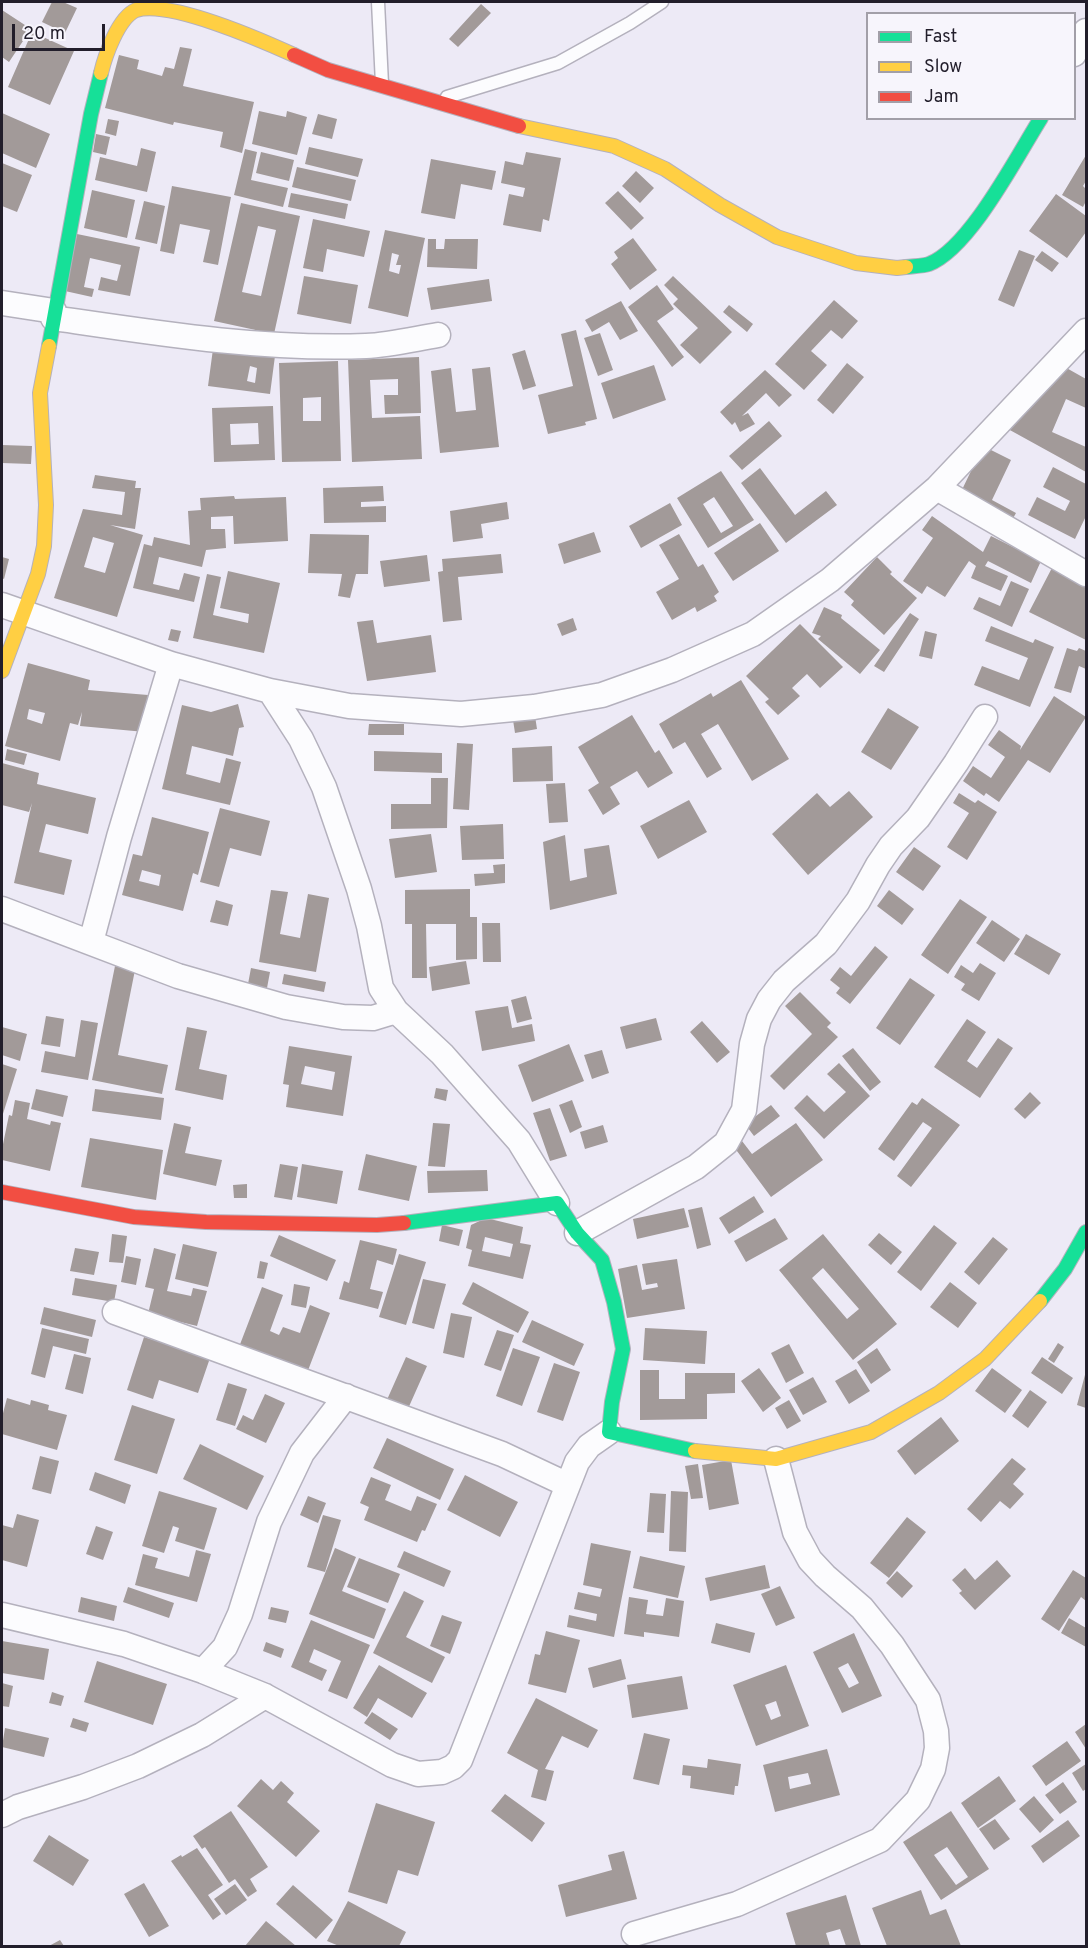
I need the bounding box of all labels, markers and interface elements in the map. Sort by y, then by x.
scale bar [15,12,108,50]
legend [866,12,1076,120]
text: 20 m [23,23,65,46]
text: Fast [924,26,957,49]
text: Slow [924,56,962,79]
text: Jam [924,86,959,109]

